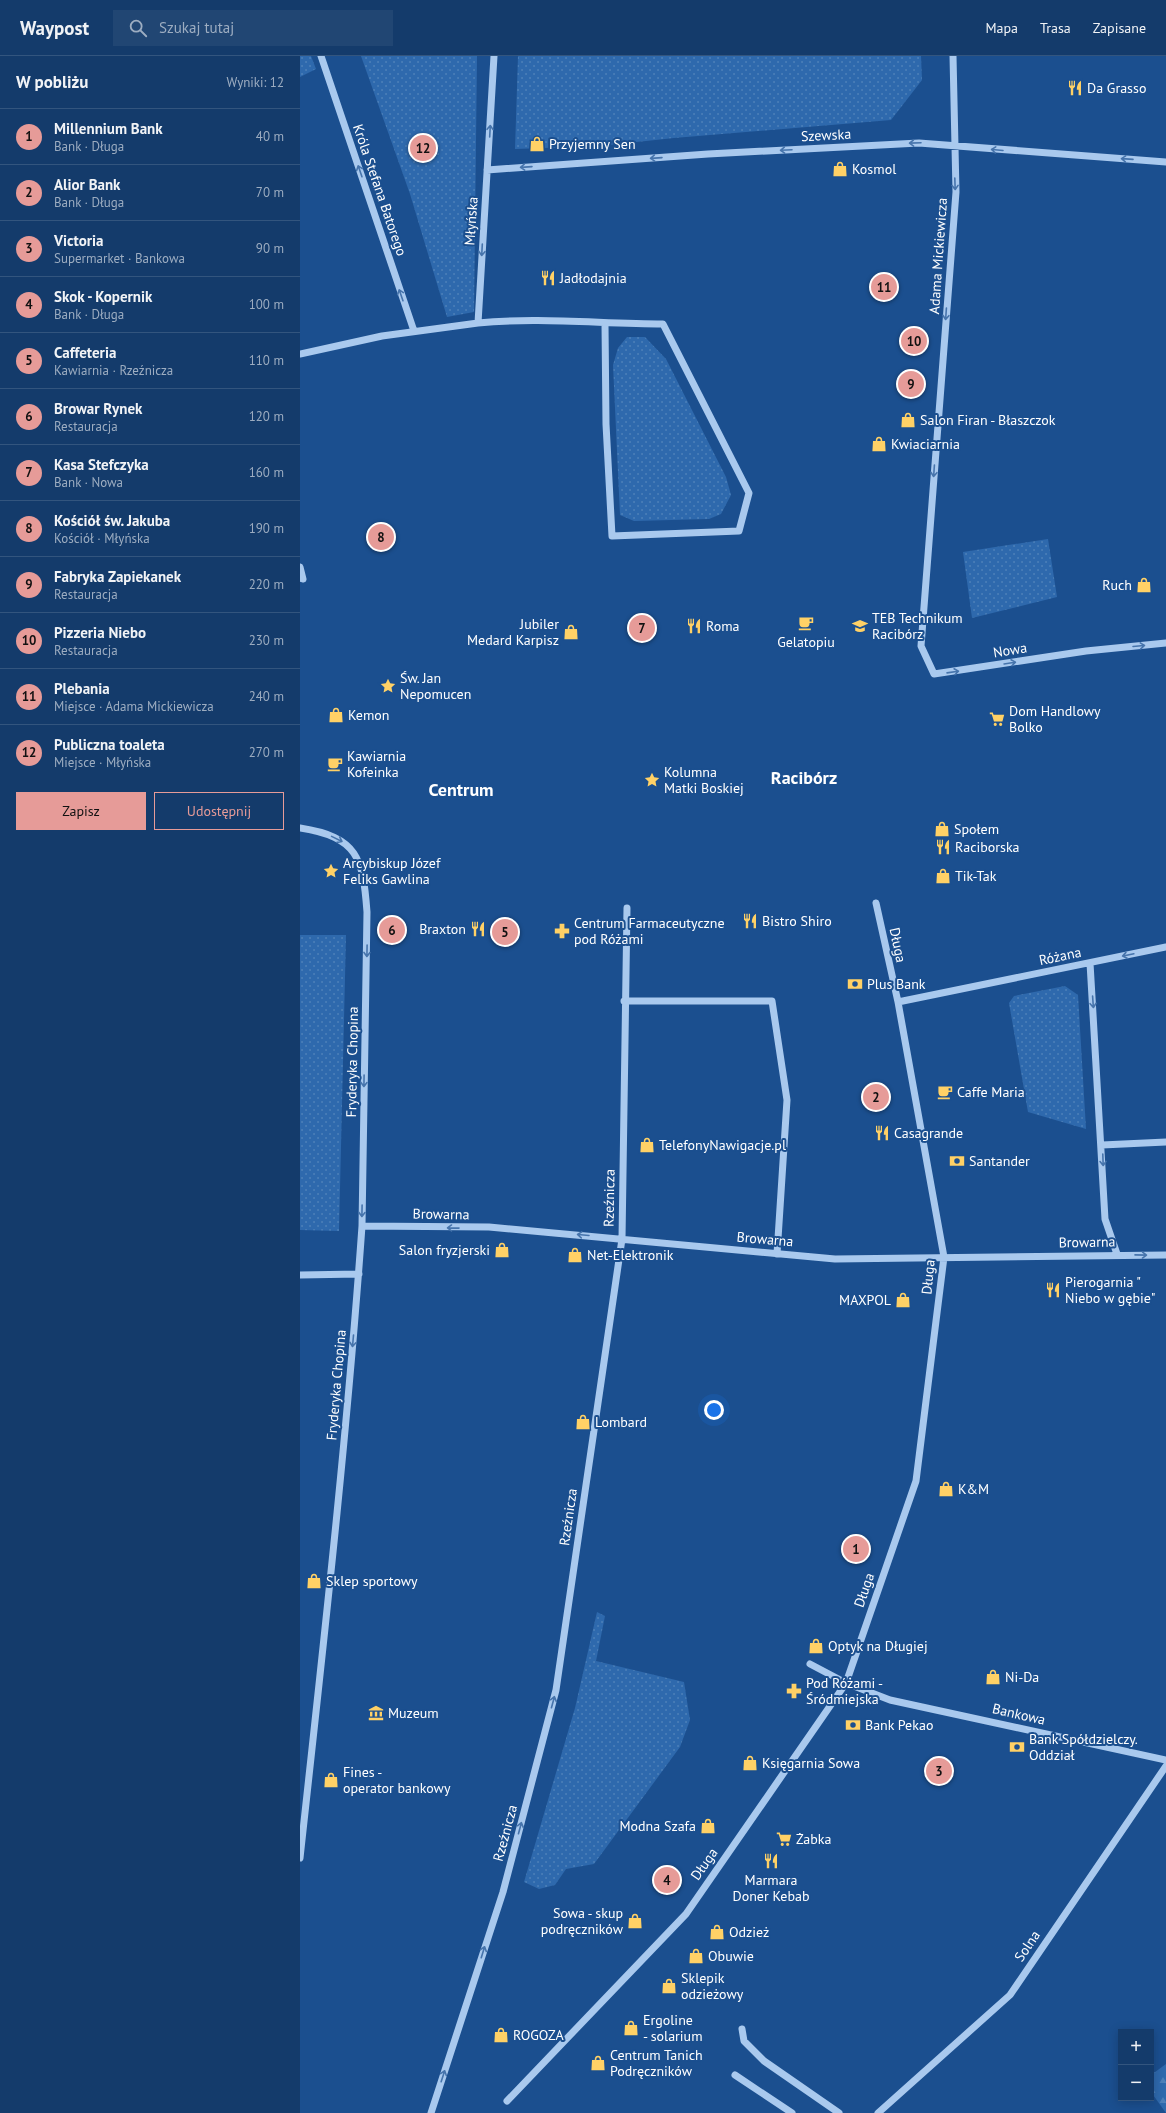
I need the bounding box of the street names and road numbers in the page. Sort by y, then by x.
street label: Króla Stefana Batorego [349,122,411,258]
street label: Szewska [800,125,852,145]
street label: Młyńska [460,196,482,246]
street label: Adama Mickiewicza [925,197,951,315]
street label: Nowa [992,638,1028,662]
street label: Długa [886,926,910,964]
street label: Różana [1037,943,1083,969]
street label: Fryderyka Chopina [342,1006,362,1118]
street label: Rzeźnicza [599,1169,619,1227]
street label: Browarna [412,1205,470,1223]
street label: Browarna [736,1228,794,1250]
street label: Browarna [1058,1233,1116,1251]
street label: Długa [917,1258,939,1295]
street label: Fryderyka Chopina [322,1329,350,1441]
street label: Rzeźnicza [555,1487,581,1547]
street label: Długa [850,1570,878,1610]
street label: Bankowa [991,1699,1047,1729]
street label: Rzeźnicza [489,1803,521,1863]
street label: Długa [687,1844,722,1884]
street label: Solna [1010,1927,1044,1965]

